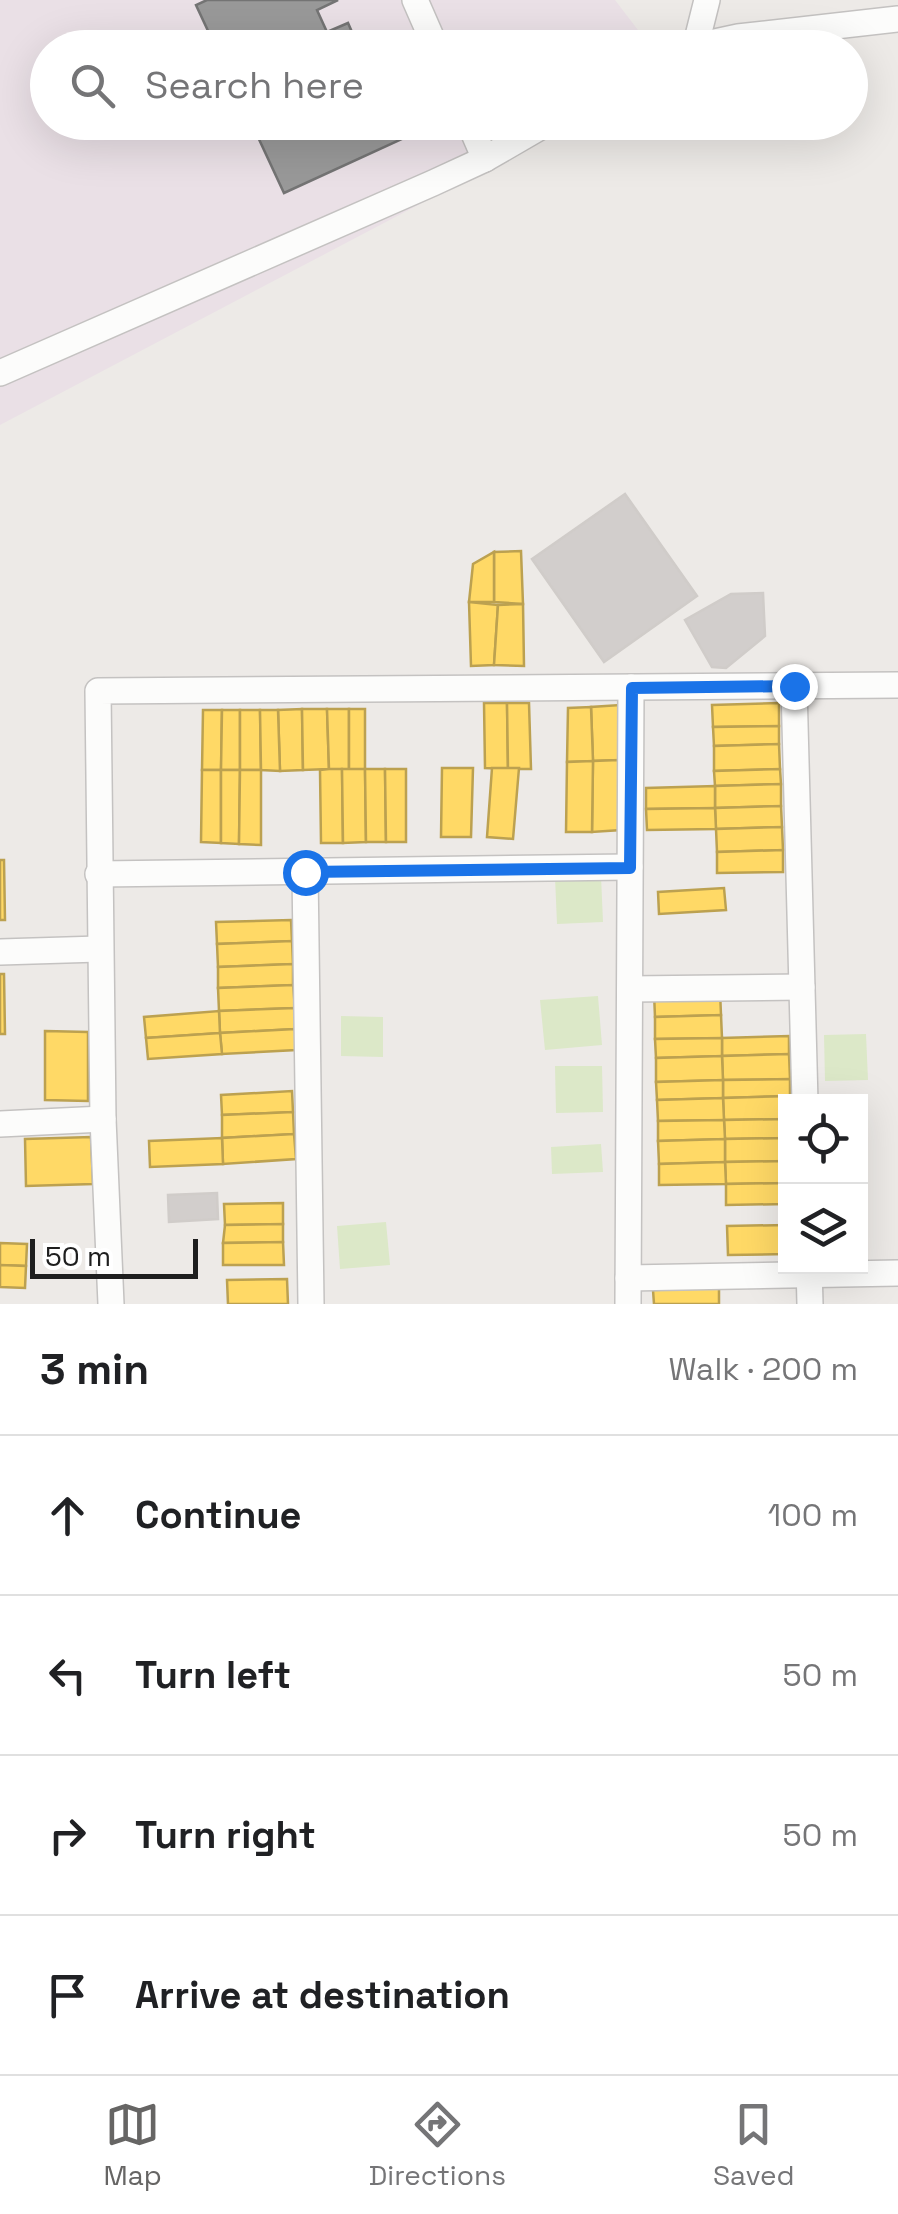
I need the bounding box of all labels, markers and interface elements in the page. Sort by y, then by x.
search box [30,30,868,140]
icon: search [65,58,120,113]
text: Search here [145,61,364,109]
route end [772,664,818,710]
route start [283,850,329,896]
map controls [778,1094,868,1274]
button: locate [778,1094,868,1184]
button: layers [778,1184,868,1274]
scale bar [30,1234,198,1278]
text: 50 m [45,1238,111,1274]
text: 3 min [40,1343,149,1396]
text: Walk · 200 m [668,1349,858,1389]
icon: ahead [40,1488,95,1543]
text: Continue [135,1491,301,1539]
text: 100 m [768,1495,858,1535]
icon: left [40,1648,95,1703]
text: Turn left [135,1651,291,1699]
text: 50 m [783,1655,858,1695]
icon: right [40,1808,95,1863]
text: Turn right [135,1811,316,1859]
text: 50 m [783,1815,858,1855]
icon: arrive [40,1968,95,2023]
text: Arrive at destination [135,1971,510,2019]
tab: Map [103,2097,162,2193]
tab: Directions [369,2097,506,2193]
tab: Saved [713,2097,795,2193]

